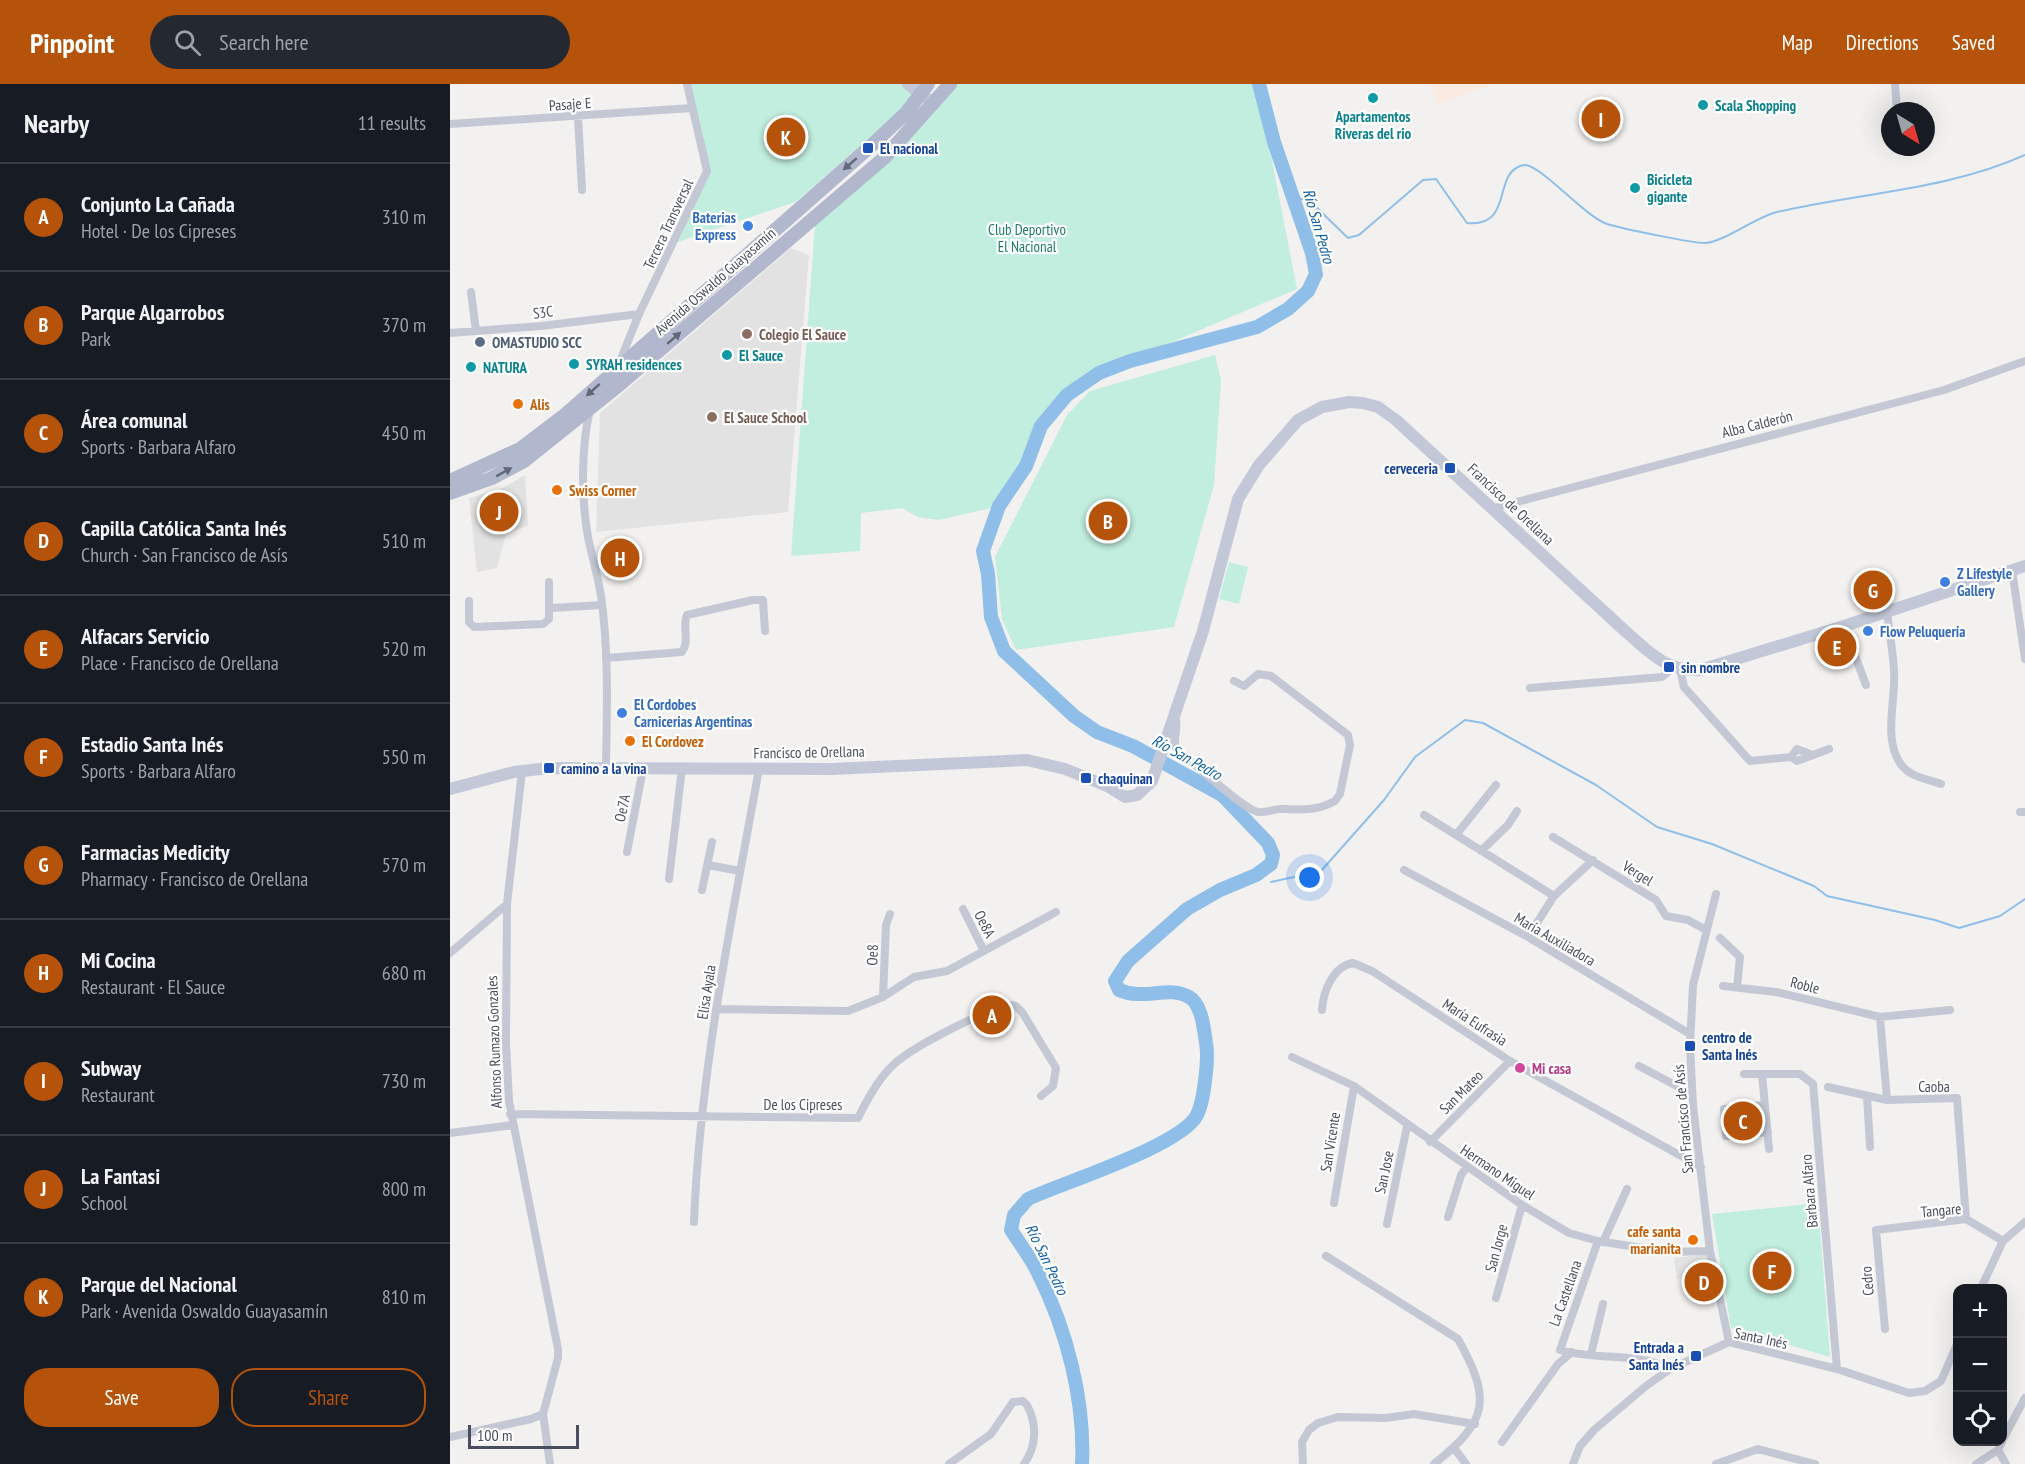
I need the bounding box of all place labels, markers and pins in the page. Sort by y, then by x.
marker: Apartamentos Riveras del rio [1366,91,1380,105]
pin: I [1582,96,1620,141]
place label: Scala Shopping [1715,96,1796,115]
marker: Scala Shopping [1696,98,1710,112]
place label: Apartamentos Riveras del rio [1334,107,1412,143]
pin: K [766,115,806,160]
place label: El nacional [880,139,938,158]
marker: El nacional [861,141,875,155]
place label: Bicicleta gigante [1647,170,1692,206]
marker: Bicicleta gigante [1628,181,1642,195]
place label: Baterias Express [692,208,736,244]
marker: Baterias Express [741,219,755,233]
place label: Colegio El Sauce [759,325,846,344]
marker: Colegio El Sauce [740,327,754,341]
place label: OMASTUDIO SCC [492,333,582,352]
marker: OMASTUDIO SCC [473,335,487,349]
place label: El Sauce [739,346,783,365]
marker: El Sauce [720,348,734,362]
place label: SYRAH residences [586,355,682,374]
marker: SYRAH residences [567,357,581,371]
place label: NATURA [483,358,528,377]
marker: NATURA [464,360,478,374]
place label: Alis [529,395,550,414]
marker: Alis [511,397,525,411]
place label: El Sauce School [724,408,807,427]
marker: El Sauce School [705,410,719,424]
place label: cerveceria [1384,459,1438,478]
marker: cerveceria [1443,461,1457,475]
place label: Swiss Corner [569,481,637,500]
marker: Swiss Corner [550,483,564,497]
pin: J [479,490,518,534]
pin: B [1088,498,1128,544]
pin: H [600,536,640,580]
place label: Z Lifestyle Gallery [1957,564,2012,600]
pin: G [1854,568,1892,612]
marker: Z Lifestyle Gallery [1938,575,1952,589]
place label: Flow Peluquería [1880,622,1965,641]
pin: E [1818,624,1856,670]
marker: Flow Peluquería [1861,624,1875,638]
place label: sin nombre [1681,658,1740,677]
marker: sin nombre [1662,660,1676,674]
place label: El Cordobes Carnicerias Argentinas [634,695,752,731]
marker: El Cordobes Carnicerias Argentinas [615,706,629,720]
place label: El Cordovez [642,732,704,751]
marker: El Cordovez [623,734,637,748]
place label: camino a la vina [561,759,646,778]
marker: camino a la vina [542,761,556,775]
place label: chaquinan [1098,769,1153,788]
marker: chaquinan [1079,771,1093,785]
pin: A [972,992,1012,1038]
place label: centro de Santa Inés [1702,1028,1757,1064]
marker: centro de Santa Inés [1683,1039,1697,1053]
place label: Mi casa [1532,1059,1571,1078]
marker: Mi casa [1513,1061,1527,1075]
pin: C [1724,1098,1762,1144]
place label: cafe santa marianita [1627,1222,1681,1258]
marker: cafe santa marianita [1686,1233,1700,1247]
pin: F [1752,1248,1792,1294]
pin: D [1684,1260,1724,1304]
place label: Entrada a Santa Inés [1629,1338,1684,1374]
marker: Entrada a Santa Inés [1689,1349,1703,1363]

